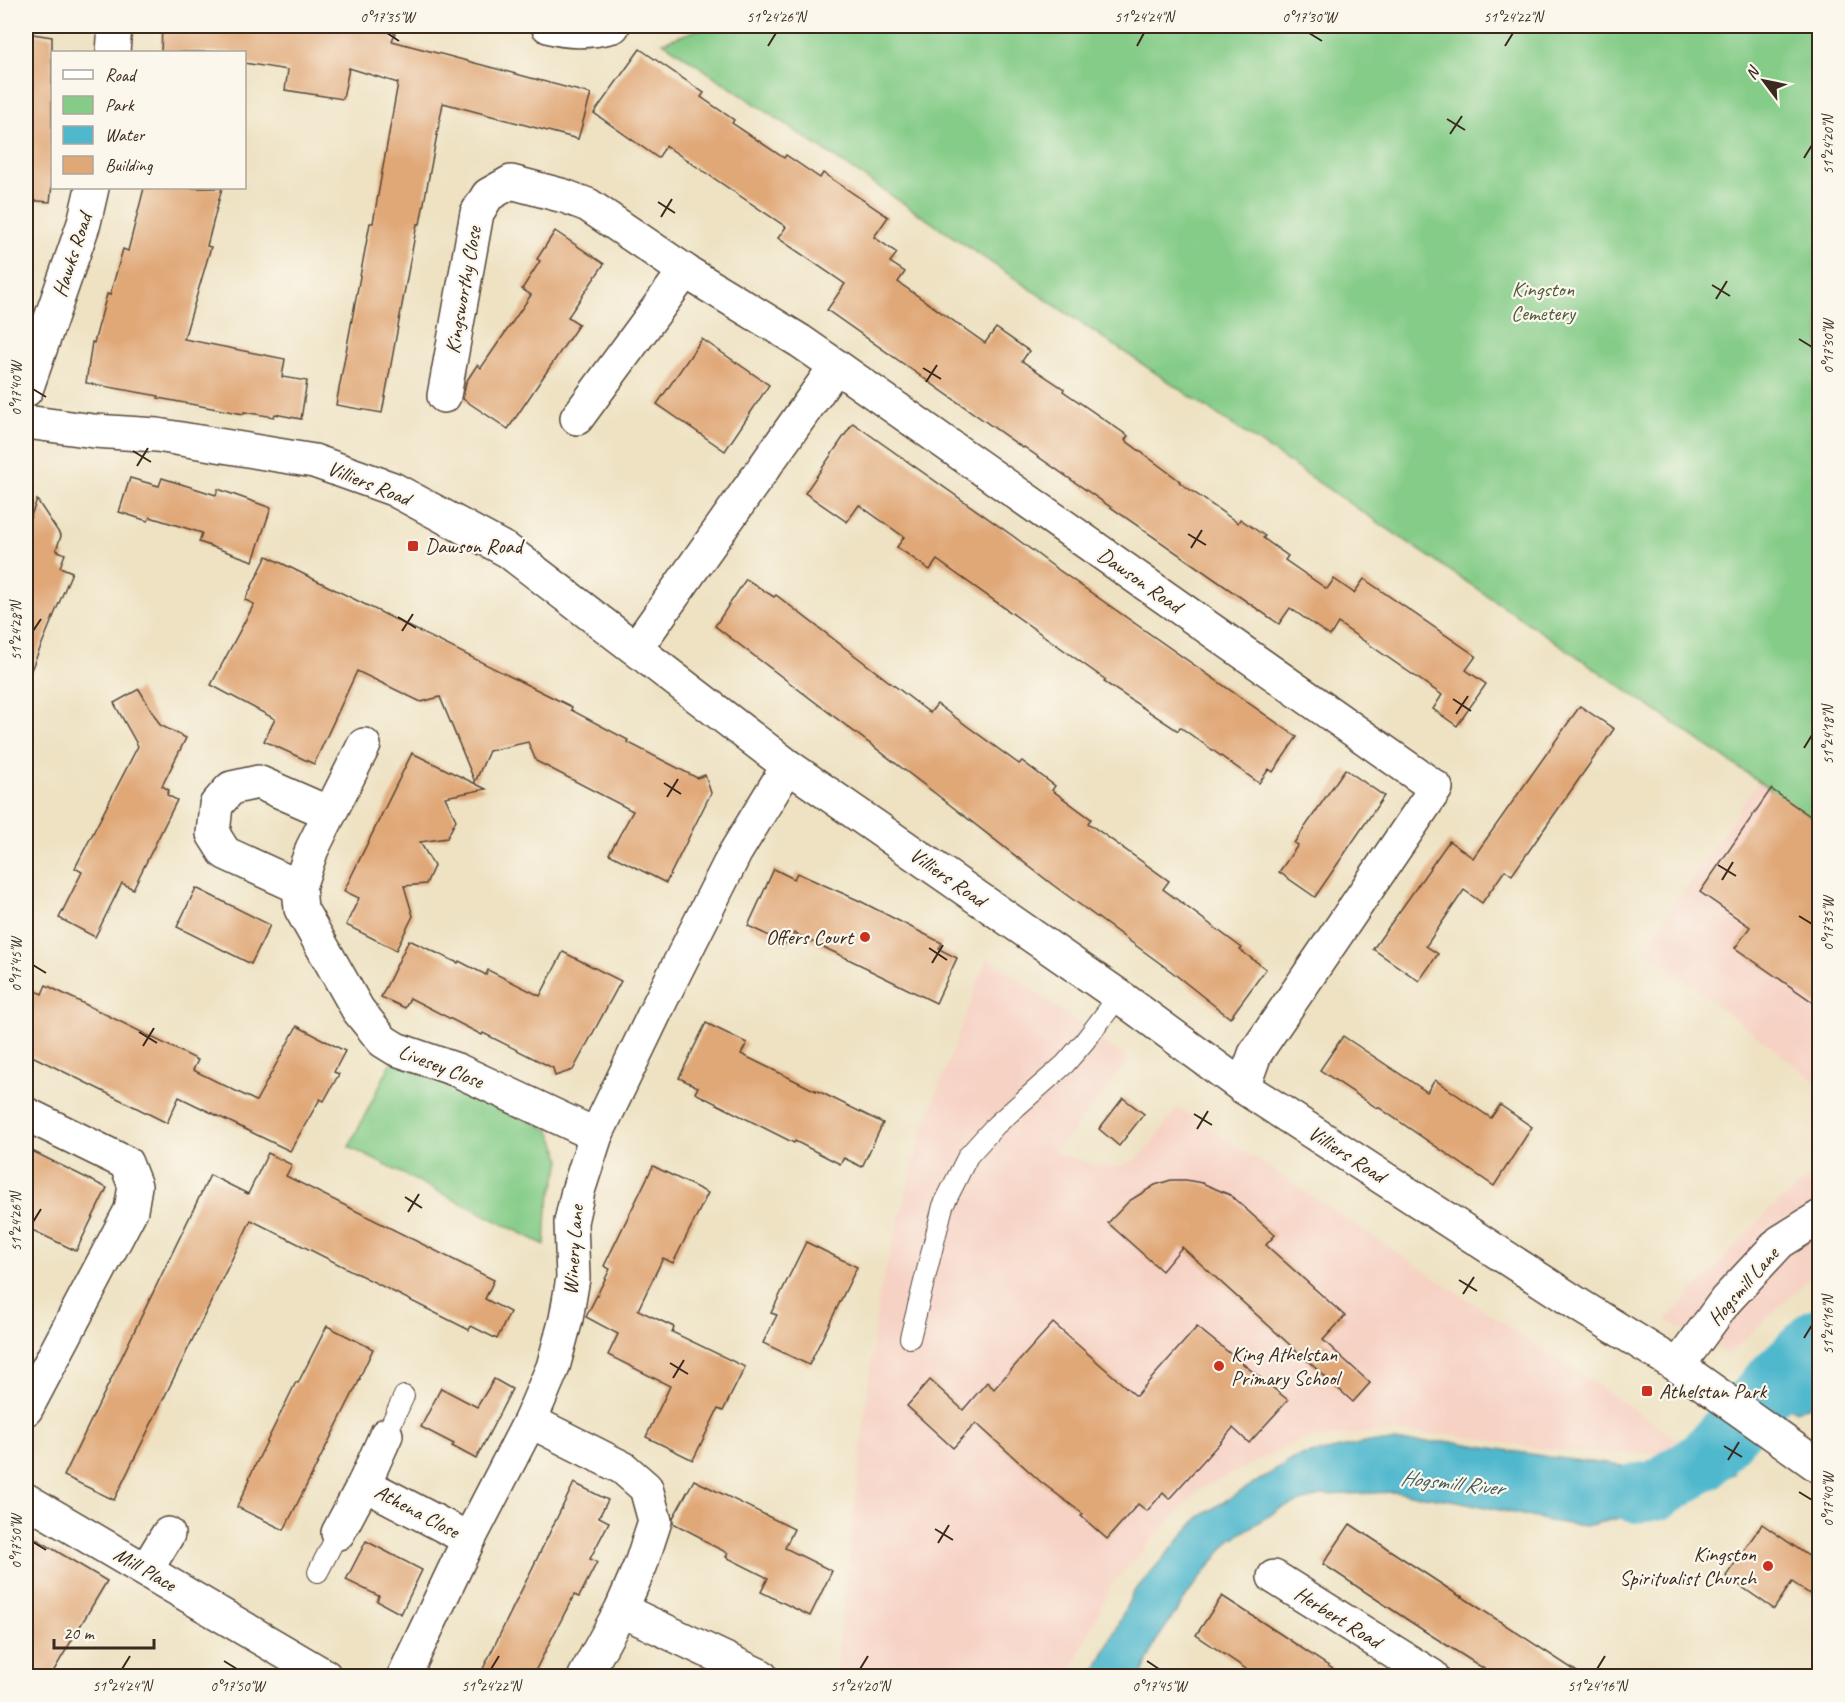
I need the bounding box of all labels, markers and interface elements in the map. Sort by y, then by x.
text: 0°17'35"W [360,8,417,27]
text: 51°24'26"N [746,8,809,27]
text: 51°24'24"N [1114,8,1177,27]
text: 0°17'30"W [1282,8,1339,27]
text: 51°24'22"N [1483,8,1546,27]
legend [51,51,246,189]
north arrow [1734,51,1794,111]
text: N [1741,61,1765,83]
text: Road [105,64,138,86]
text: Park [105,94,135,116]
text: 51°24'20"N [1819,112,1838,175]
text: Water [105,124,146,146]
text: Building [105,154,154,176]
street label: Hawks Road [46,206,99,300]
street label: Kingsworthy Close [439,223,487,355]
park label: Kingston Cemetery [1511,276,1577,326]
text: 0°17'30"W [1819,317,1838,374]
text: 0°17'40"W [7,359,26,416]
street label: Villiers Road [324,455,418,513]
place label: Dawson Road [425,533,526,559]
marker: Dawson Road [406,539,420,553]
street label: Dawson Road [1093,542,1190,621]
text: 51°24'28"N [7,598,26,661]
text: 51°24'18"N [1819,702,1838,765]
street label: Villiers Road [905,841,994,915]
text: 0°17'35"W [1819,894,1838,951]
place label: Offers Court [766,924,855,950]
marker: Offers Court [858,930,872,944]
text: 0°17'45"W [7,935,26,992]
street label: Livesey Close [395,1038,488,1094]
street label: Villiers Road [1303,1119,1394,1191]
text: 51°24'26"N [7,1189,26,1252]
street label: Winery Lane [557,1202,589,1296]
street label: Hogsmill Lane [1702,1240,1786,1331]
text: 51°24'16"N [1819,1292,1838,1355]
place label: King Athelstan Primary School [1231,1341,1342,1391]
marker: King Athelstan Primary School [1212,1359,1226,1373]
place label: Athelstan Park [1659,1378,1768,1404]
marker: Athelstan Park [1640,1384,1654,1398]
water label: Hogsmill River [1399,1464,1509,1503]
text: 0°17'40"W [1819,1470,1838,1527]
street label: Athena Close [370,1478,466,1545]
text: 0°17'50"W [7,1512,26,1569]
street label: Mill Place [109,1541,182,1598]
place label: Kingston Spiritualist Church [1619,1541,1757,1591]
marker: Kingston Spiritualist Church [1761,1559,1775,1573]
street label: Herbert Road [1290,1580,1389,1656]
scale bar [54,1612,154,1650]
text: 20 m [63,1622,96,1644]
text: 51°24'24"N [92,1677,155,1696]
text: 0°17'50"W [210,1677,267,1696]
text: 51°24'22"N [461,1677,524,1696]
text: 51°24'20"N [830,1677,893,1696]
text: 0°17'45"W [1132,1677,1189,1696]
text: 51°24'16"N [1567,1677,1630,1696]

